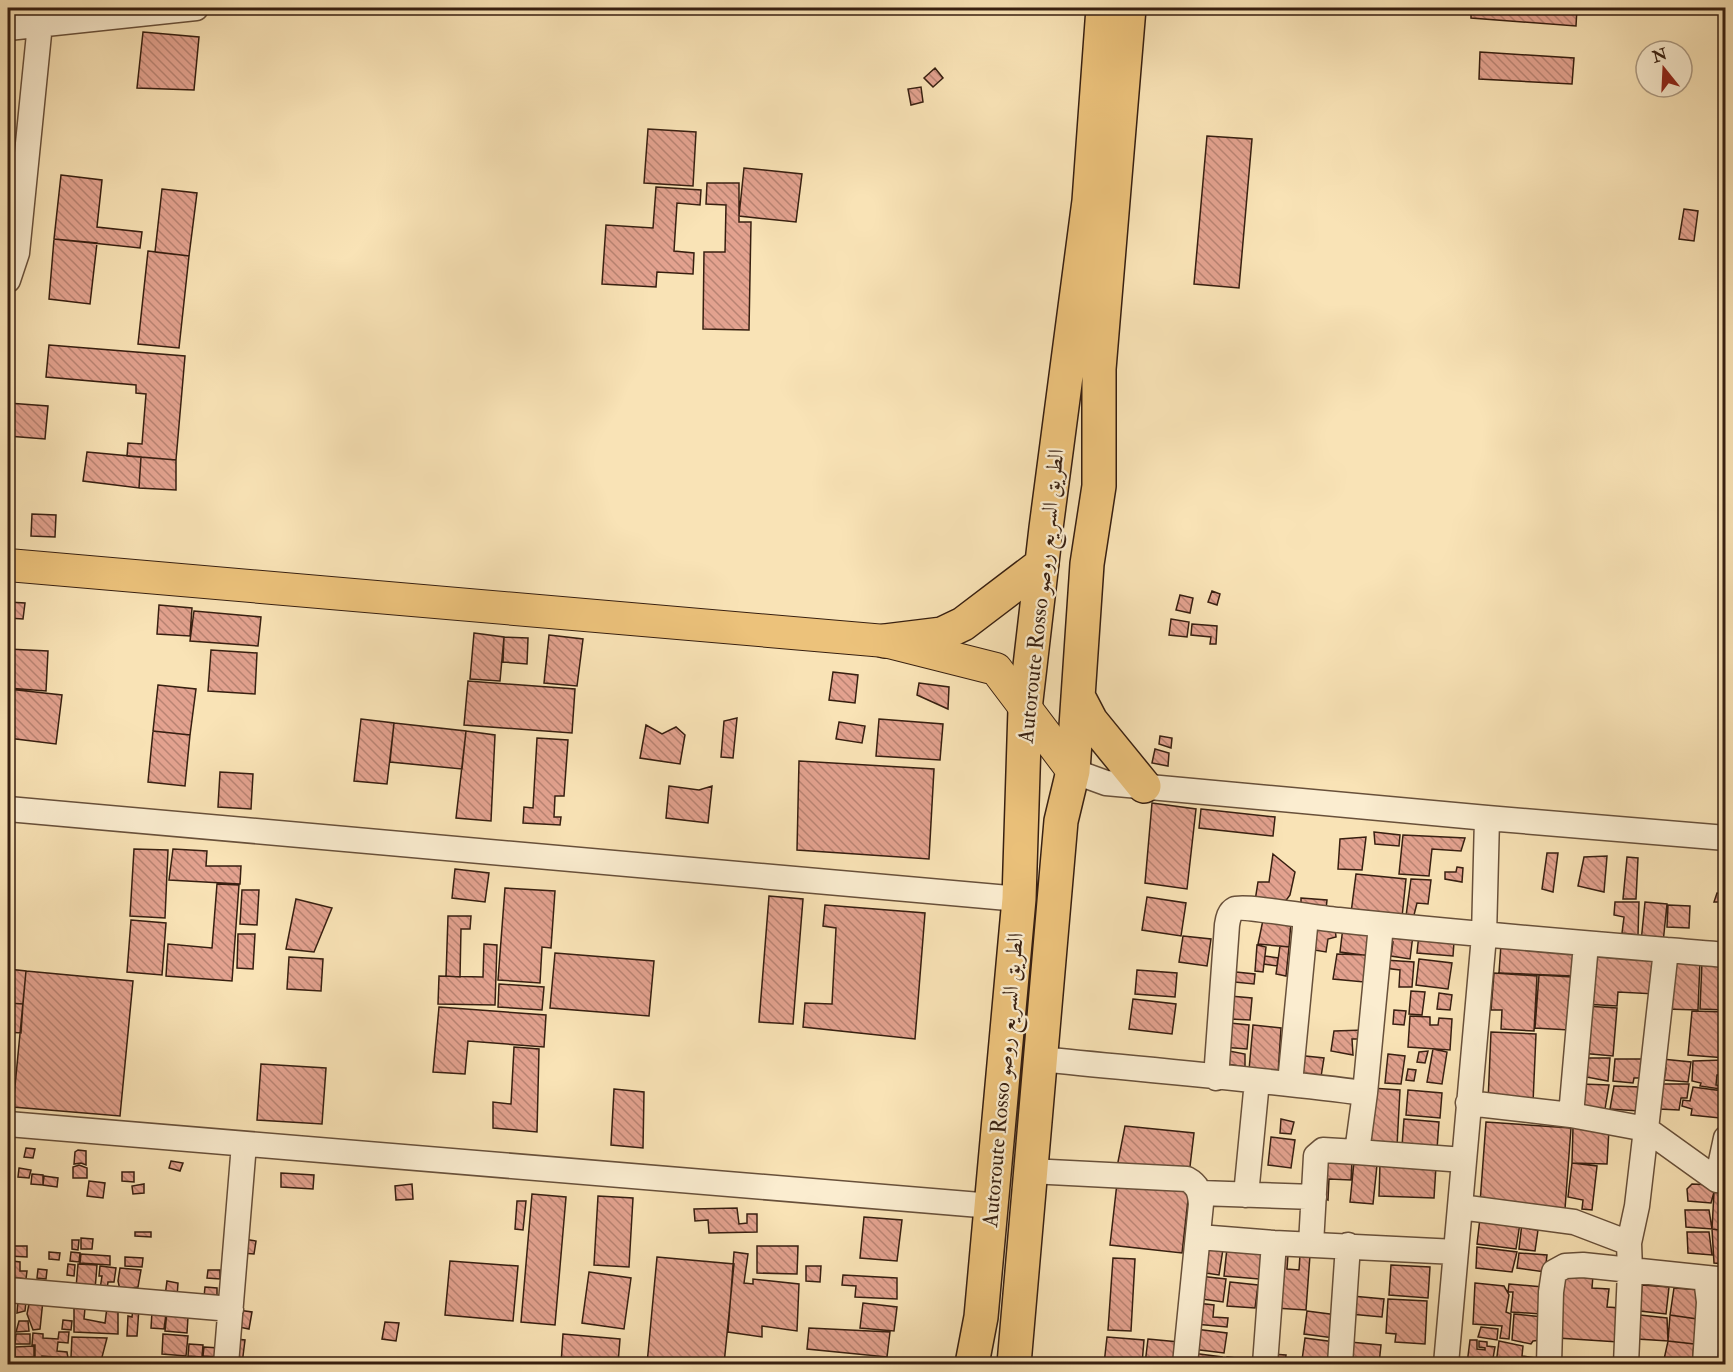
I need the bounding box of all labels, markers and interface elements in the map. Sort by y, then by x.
north arrow [1634,39,1694,99]
text: N [1649,44,1670,68]
street label: Autoroute Rosso الطريق السريع روصو [1012,448,1075,746]
street label: Autoroute Rosso الطريق السريع روصو [976,932,1035,1230]

